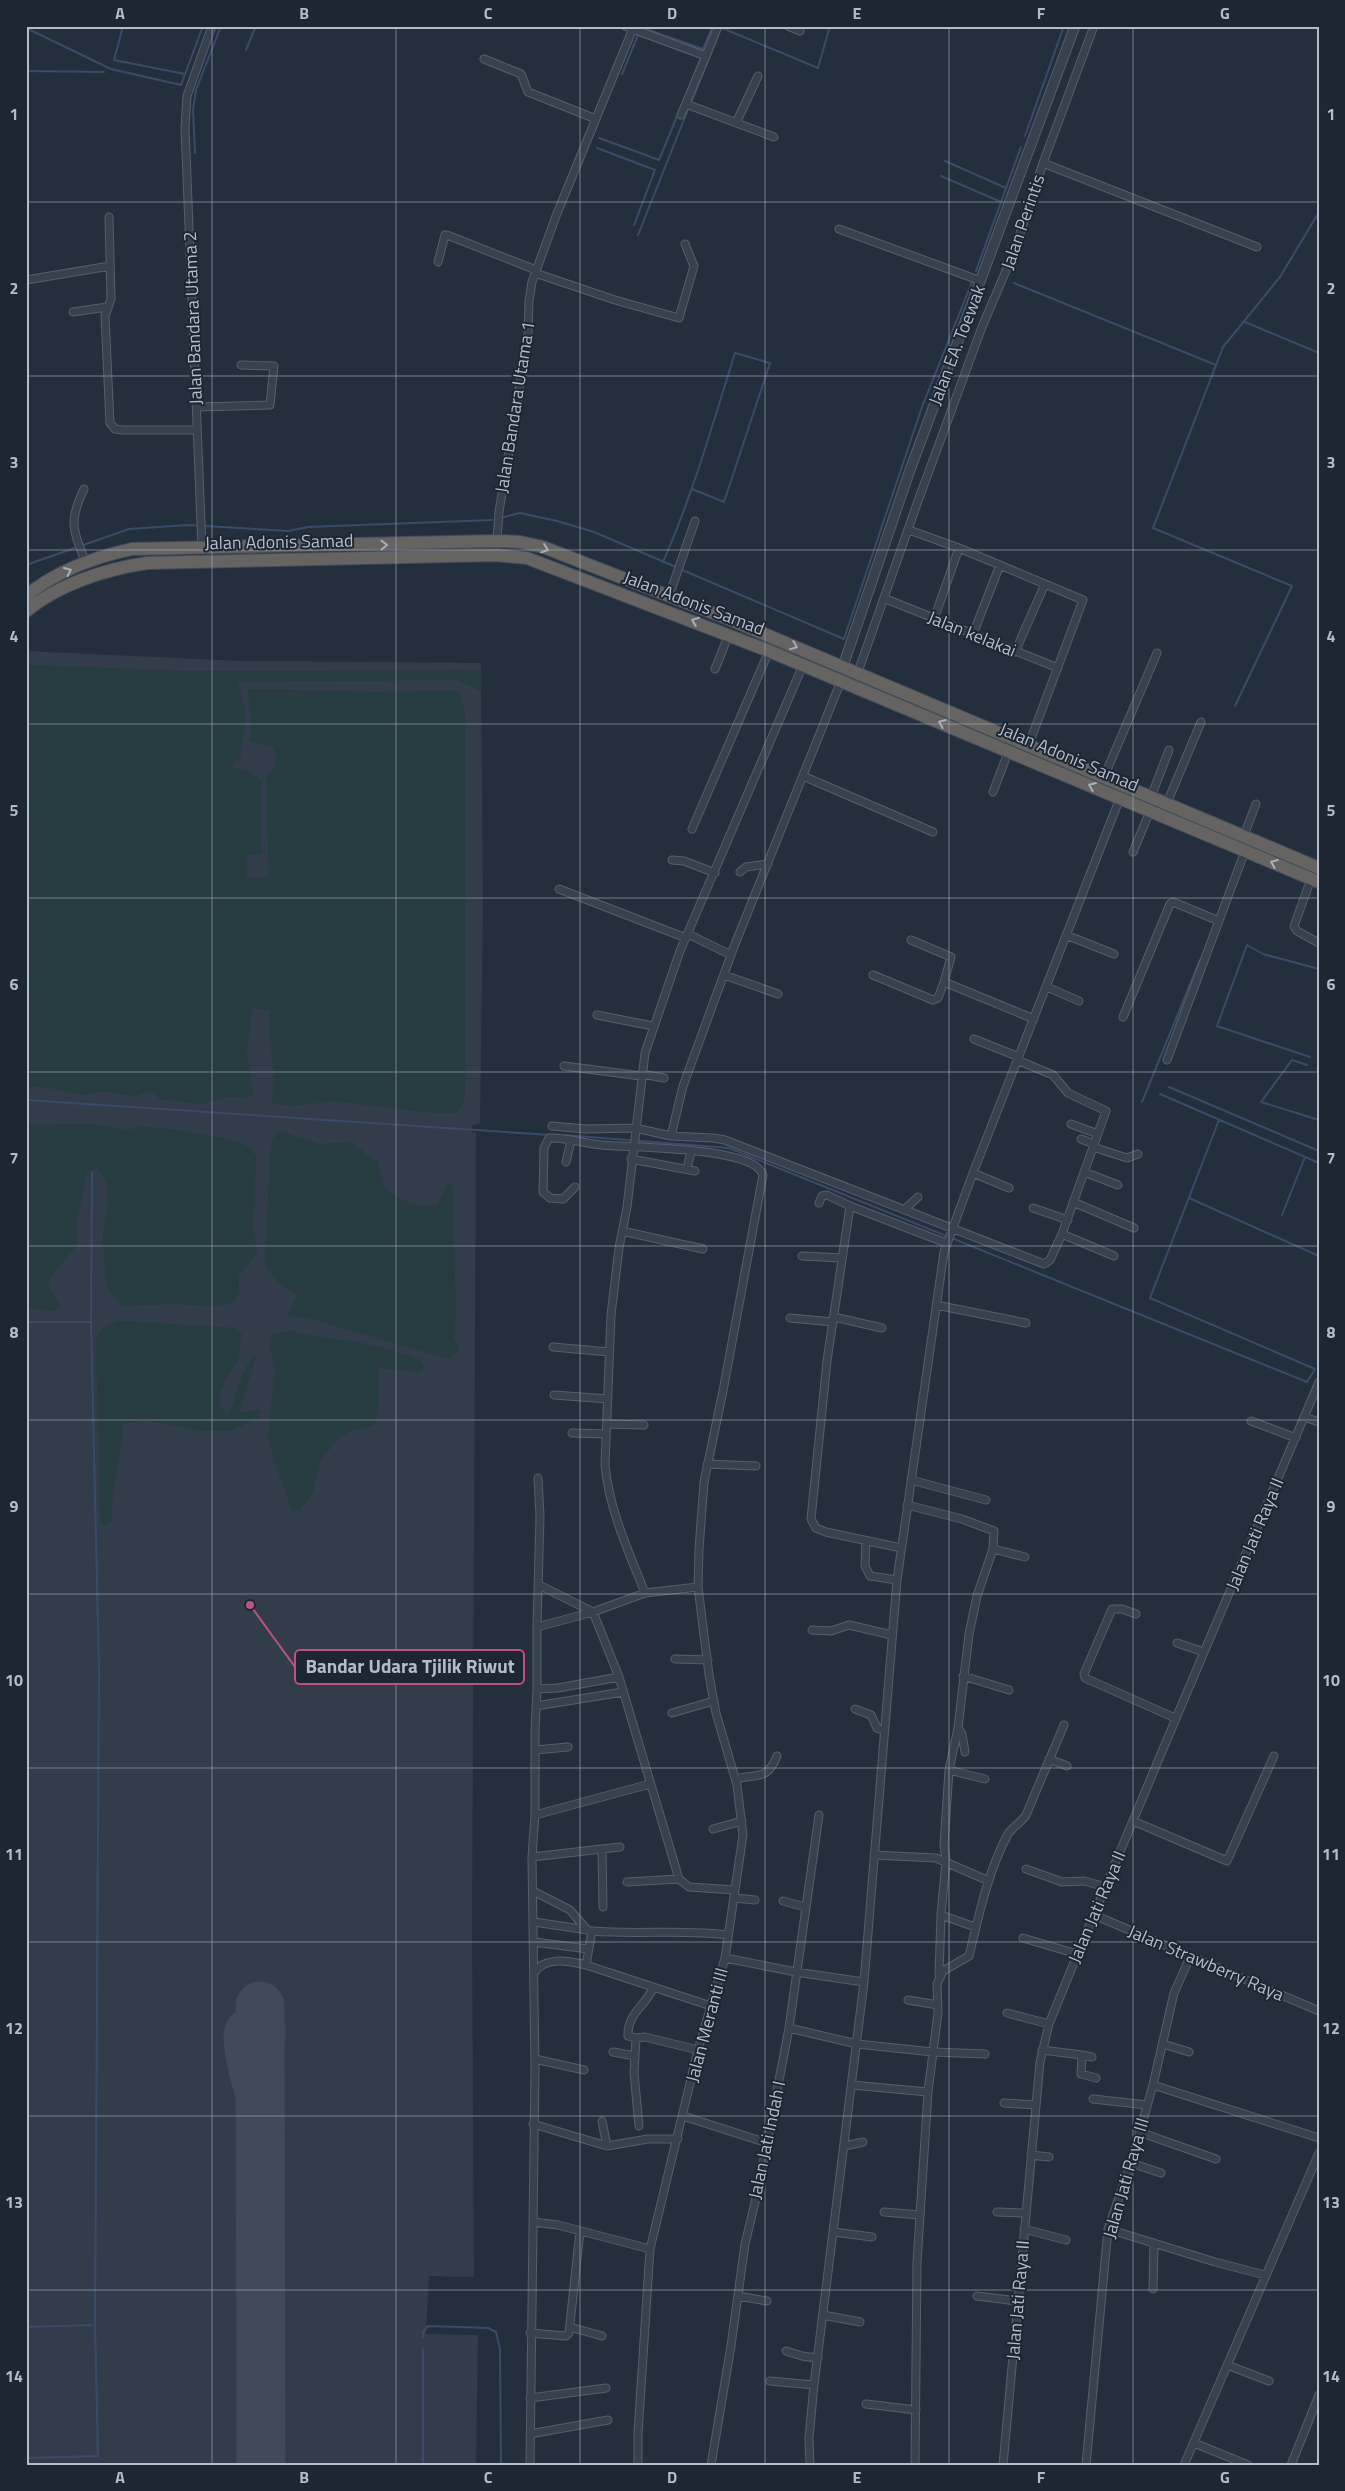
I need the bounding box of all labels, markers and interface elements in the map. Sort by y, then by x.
text: A [115,1,125,25]
text: B [299,1,309,25]
text: C [484,1,493,25]
text: D [667,1,677,25]
text: E [853,1,862,25]
text: F [1037,1,1046,25]
text: G [1220,1,1230,25]
text: 1 [10,102,18,126]
text: 1 [1327,102,1335,126]
street label: Jalan Perintis [994,171,1051,273]
street label: Jalan Bandara Utama 2 [176,231,209,405]
text: 2 [10,276,18,300]
text: 2 [1327,276,1335,300]
street label: Jalan EA. Toewak [921,280,992,409]
street label: Jalan Bandara Utama 1 [488,319,541,495]
text: 3 [10,450,18,474]
text: 3 [1327,450,1335,474]
street label: Jalan Adonis Samad [204,527,354,556]
one-way arrow [380,540,388,550]
one-way arrow [541,543,549,553]
street label: Jalan Adonis Samad [620,563,769,642]
one-way arrow [63,567,72,577]
street label: Jalan kelakai [924,604,1020,664]
one-way arrow [691,617,700,628]
text: 4 [10,624,19,648]
text: 4 [1327,624,1336,648]
one-way arrow [789,640,798,650]
street label: Jalan Adonis Samad [995,715,1143,798]
one-way arrow [938,719,947,729]
one-way arrow [1088,782,1097,792]
text: 5 [10,798,19,822]
text: 5 [1327,798,1336,822]
one-way arrow [1270,859,1279,870]
text: 6 [10,972,19,996]
text: 6 [1327,972,1336,996]
text: 7 [10,1146,18,1170]
text: 7 [1327,1146,1335,1170]
text: 8 [10,1320,19,1344]
text: 8 [1327,1320,1336,1344]
street label: Jalan Jati Raya II [1219,1473,1290,1594]
text: 9 [10,1494,19,1518]
text: 9 [1327,1494,1336,1518]
callout: Bandar Udara Tjilik Riwut [295,1650,524,1684]
text: Bandar Udara Tjilik Riwut [305,1651,515,1680]
text: 10 [5,1668,23,1692]
text: 10 [1322,1668,1340,1692]
text: 11 [5,1842,23,1866]
text: 11 [1322,1842,1340,1866]
street label: Jalan Jati Raya II [1061,1846,1132,1967]
street label: Jalan Strawberry Raya [1124,1917,1288,2008]
street label: Jalan Meranti III [678,1965,735,2085]
text: 12 [5,2016,23,2040]
text: 12 [1322,2016,1340,2040]
street label: Jalan Jati Indah I [741,2078,792,2201]
street label: Jalan Jati Raya III [1095,2114,1156,2241]
text: 13 [5,2190,23,2214]
text: 13 [1322,2190,1340,2214]
street label: Jalan Jati Raya II [999,2239,1036,2361]
text: 14 [5,2364,23,2388]
text: 14 [1322,2364,1340,2388]
text: A [115,2465,125,2489]
text: B [299,2465,309,2489]
text: C [484,2465,493,2489]
text: D [667,2465,677,2489]
text: E [853,2465,862,2489]
text: F [1037,2465,1046,2489]
text: G [1220,2465,1230,2489]

